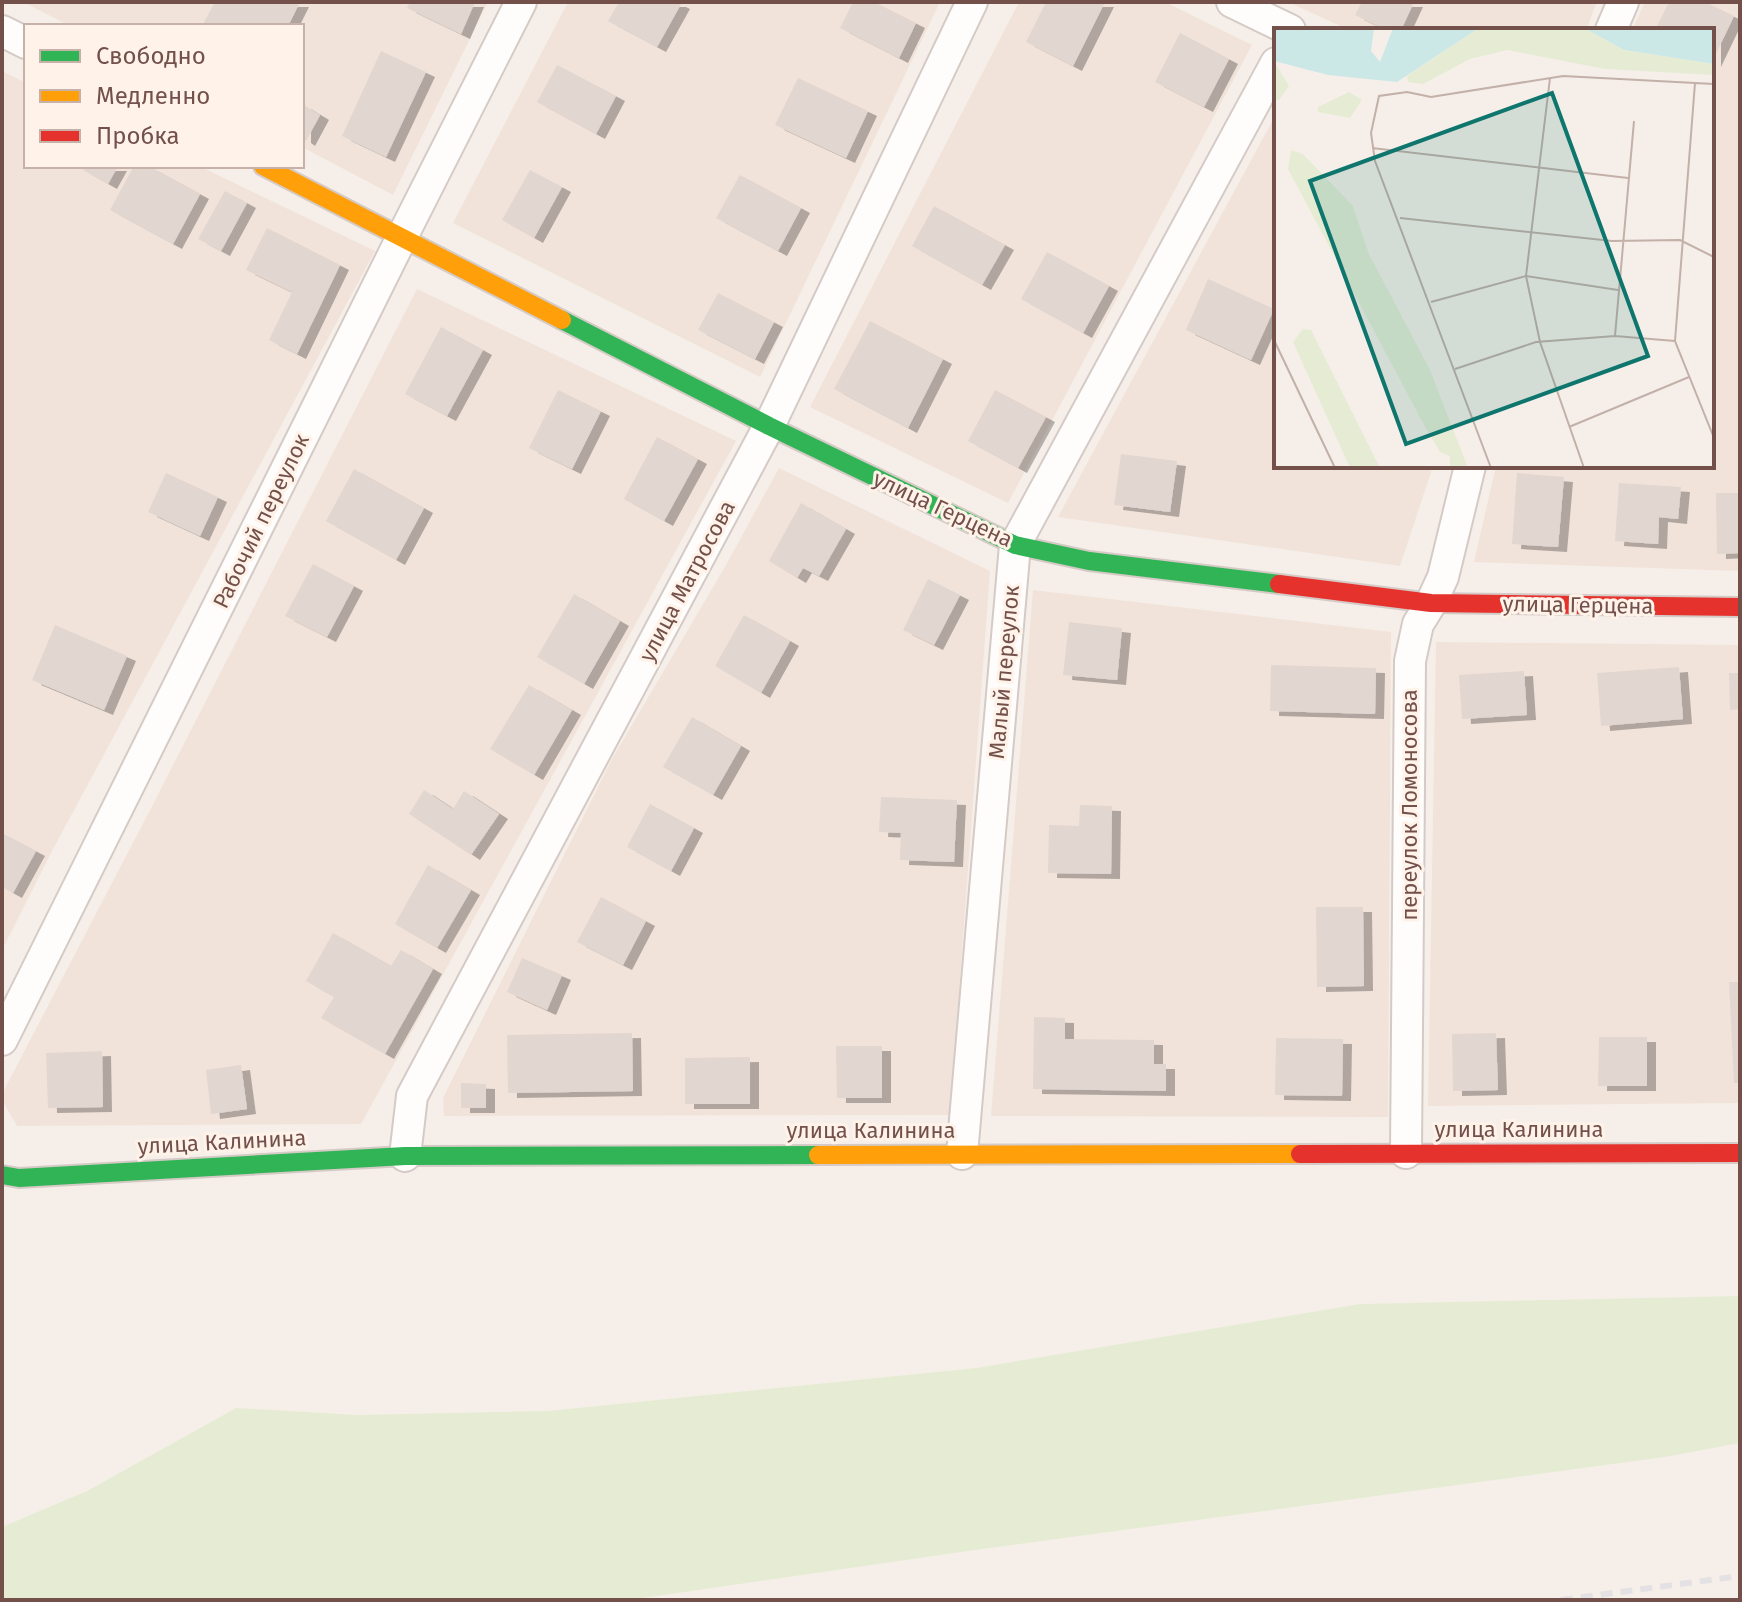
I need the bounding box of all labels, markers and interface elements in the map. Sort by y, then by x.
legend [24,24,304,168]
inset map [1274,28,1714,468]
text: Свободно [96,42,206,70]
text: Медленно [96,82,210,110]
text: Пробка [96,122,180,150]
street label: Рабочий переулок [207,429,315,613]
street label: улица Герцена [869,465,1017,553]
street label: улица Матросова [633,496,741,666]
street label: Малый переулок [983,583,1025,760]
street label: улица Герцена [1502,590,1654,620]
street label: переулок Ломоносова [1396,689,1423,921]
street label: улица Калинина [1434,1116,1604,1143]
street label: улица Калинина [786,1117,956,1144]
street label: улица Калинина [137,1124,307,1160]

